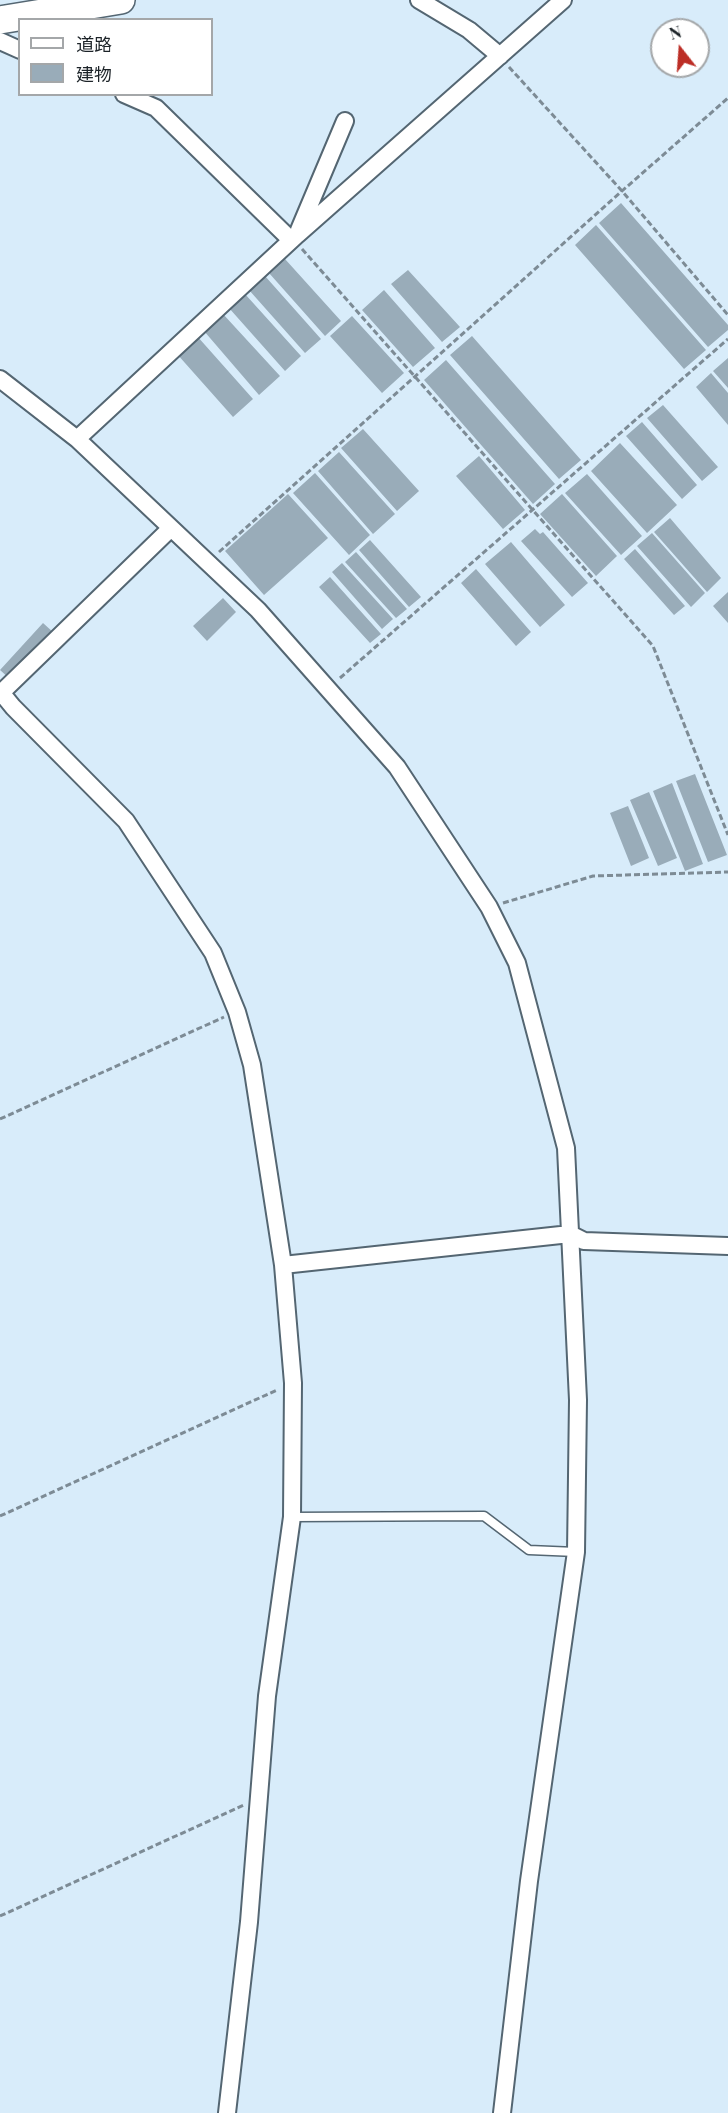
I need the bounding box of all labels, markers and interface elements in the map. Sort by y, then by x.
legend [18,18,213,96]
north arrow [650,18,710,78]
text: N [667,20,684,44]
text: 道路 [76,32,112,56]
text: 建物 [76,62,112,86]

